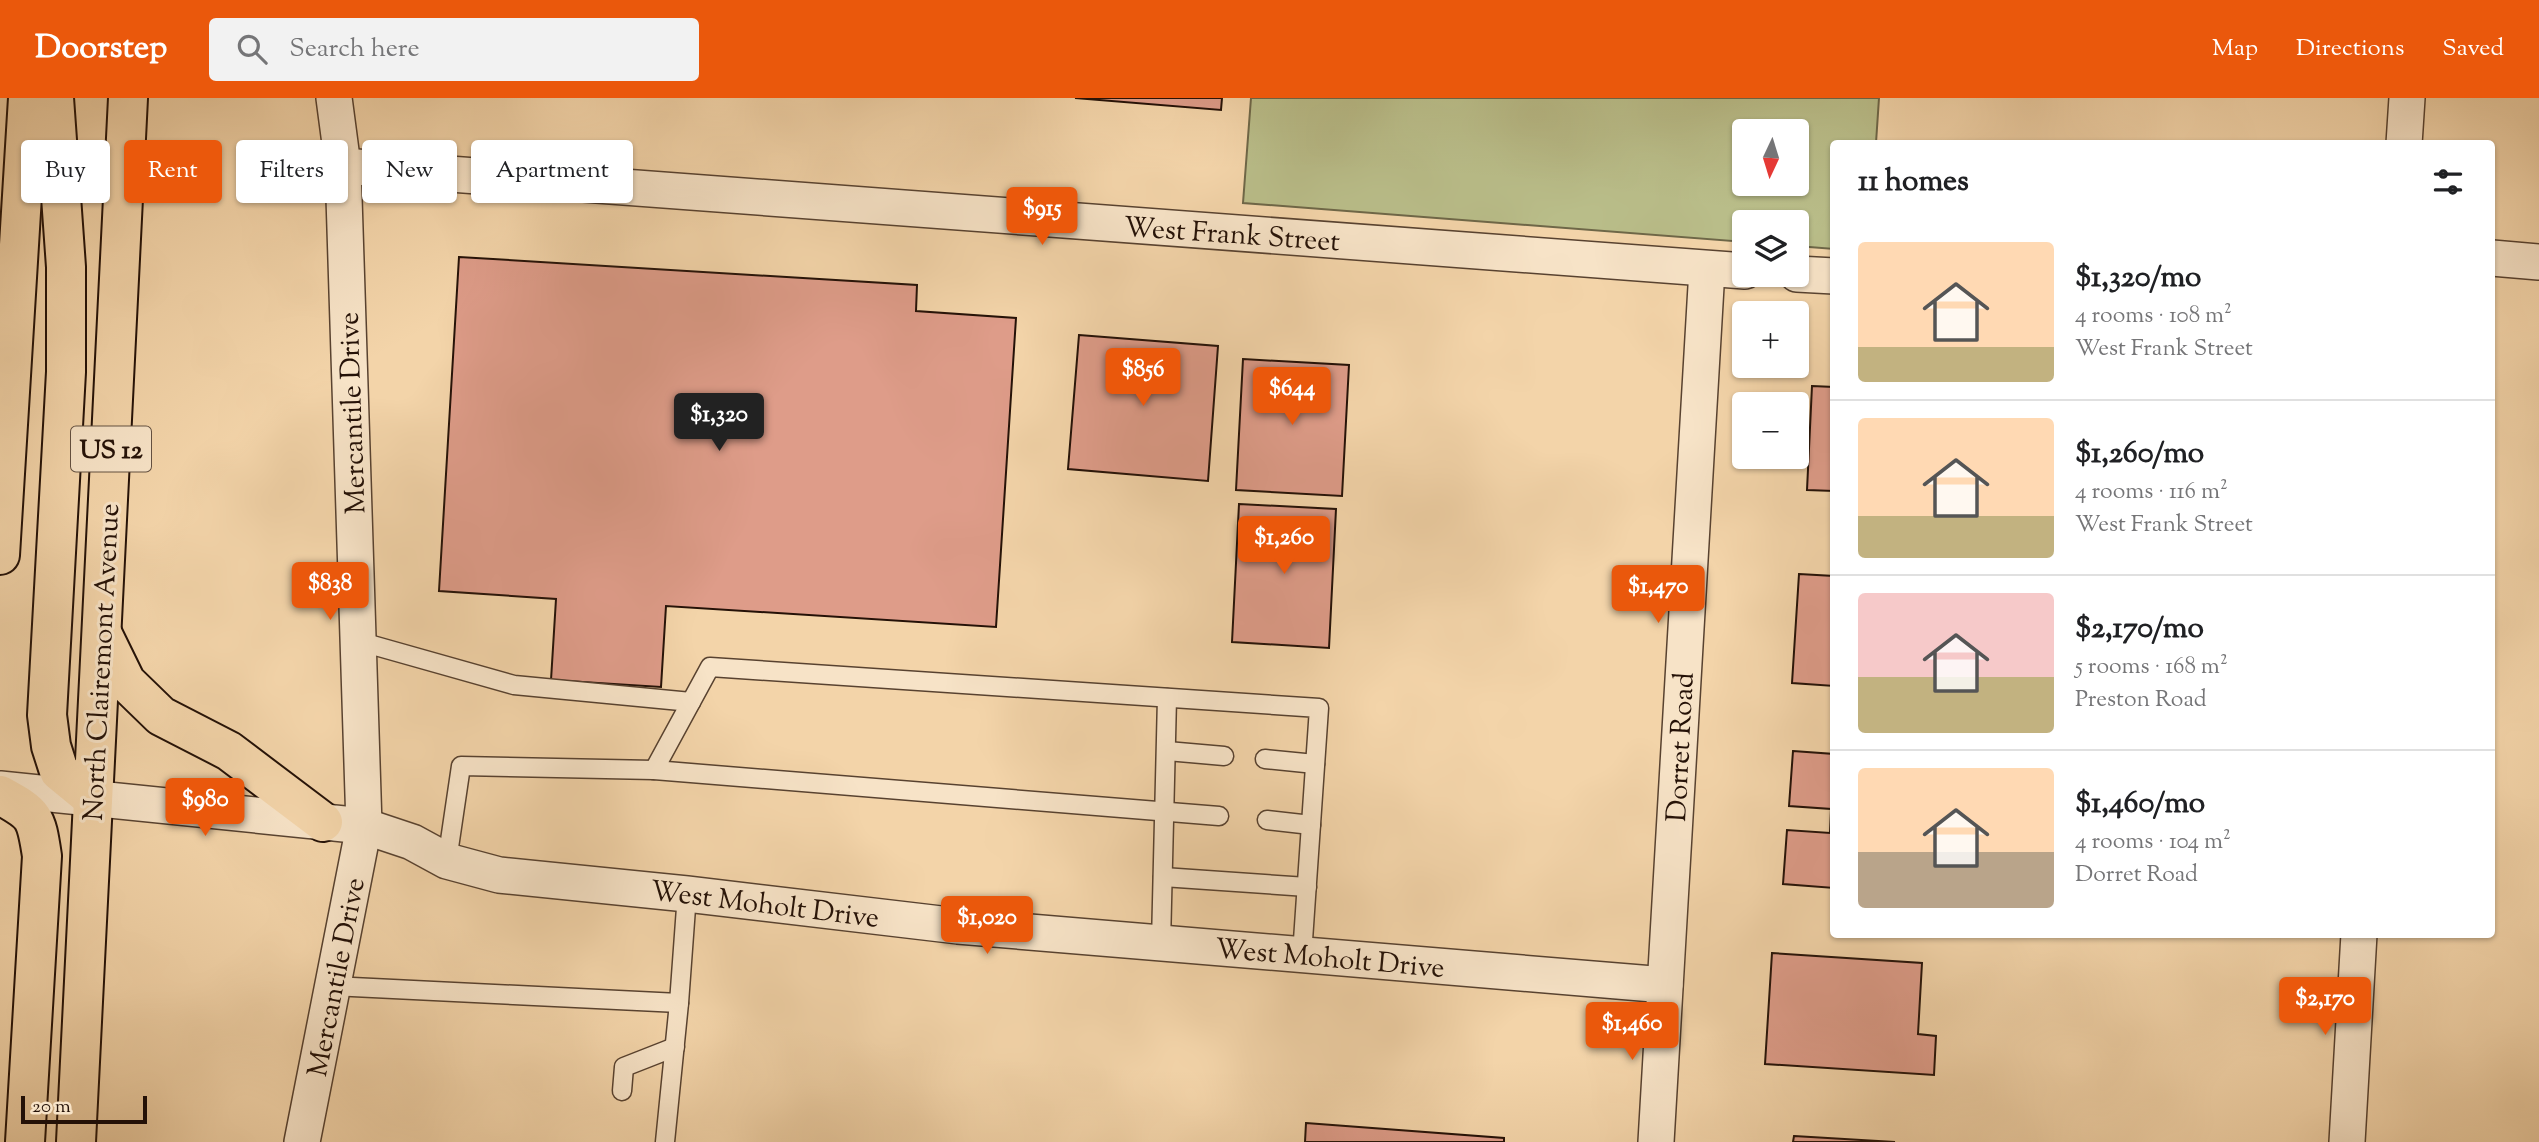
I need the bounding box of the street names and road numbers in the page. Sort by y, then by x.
street label: West Frank Street [1122,208,1342,264]
street label: Mercantile Drive [330,311,378,515]
road number: US 12 [71,426,151,472]
street label: North Clairemont Avenue [75,502,131,822]
street label: Dorret Road [1658,671,1706,823]
street label: West Moholt Drive [648,872,881,940]
street label: Mercantile Drive [299,875,377,1081]
street label: West Moholt Drive [1213,930,1446,990]

